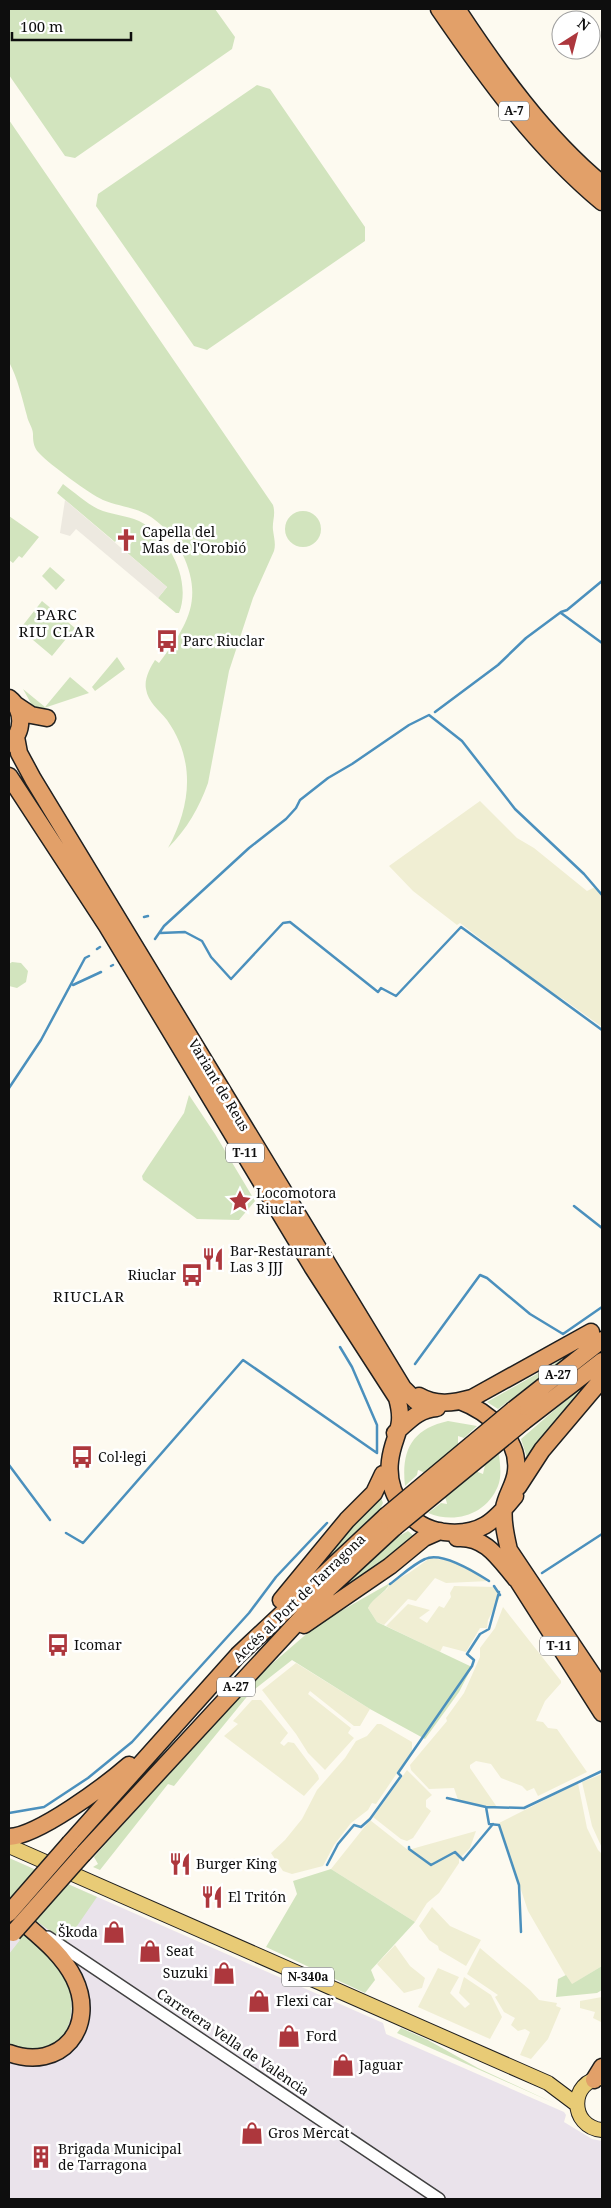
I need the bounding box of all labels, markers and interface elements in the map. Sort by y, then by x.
scale bar [12,10,131,42]
north arrow [551,10,601,60]
text: N [574,13,594,35]
text: 100 m [20,16,63,36]
road number: A-7 [499,102,529,120]
place label: Capella del Mas de l'Orobió [142,522,246,557]
church icon: Capella del Mas de l'Orobió [113,527,139,553]
district label: PARC RIU CLAR [19,604,95,641]
bus stop icon: Parc Riuclar [154,628,180,654]
place label: Parc Riuclar [183,631,265,650]
street label: Variant de Reus [184,1035,255,1134]
road number: T-11 [226,1144,264,1162]
place label: Locomotora Riuclar [256,1183,336,1218]
place icon: Locomotora Riuclar [227,1188,253,1214]
place label: Bar-Restaurant Las 3 JJJ [230,1241,331,1276]
restaurant icon: Bar-Restaurant Las 3 JJJ [200,1246,226,1272]
bus stop icon: Riuclar [179,1262,205,1288]
place label: Riuclar [128,1265,176,1284]
district label: RIUCLAR [53,1286,125,1306]
road number: A-27 [539,1366,577,1384]
bus stop icon: Col·legi [69,1444,95,1470]
place label: Col·legi [98,1447,147,1466]
street label: Accés al Port de Tarragona [228,1529,369,1666]
bus stop icon: Icomar [45,1632,71,1658]
place label: Icomar [74,1635,122,1654]
road number: T-11 [540,1636,578,1655]
road number: A-27 [217,1678,255,1696]
restaurant icon: Burger King [167,1851,193,1877]
place label: Burger King [196,1854,277,1873]
restaurant icon: El Tritón [199,1884,225,1910]
place label: El Tritón [228,1887,286,1906]
shop icon: Škoda [101,1919,127,1945]
place label: Škoda [58,1922,98,1941]
shop icon: Seat [137,1938,163,1964]
place label: Seat [166,1941,194,1960]
shop icon: Suzuki [211,1960,237,1986]
place label: Suzuki [163,1963,209,1982]
road number: N-340a [282,1968,334,1986]
street label: Carretera Vella de València [153,1983,313,2100]
shop icon: Flexi car [246,1988,272,2014]
place label: Flexi car [276,1991,334,2010]
shop icon: Ford [276,2023,302,2049]
place label: Ford [306,2026,337,2045]
shop icon: Jaguar [330,2052,356,2078]
place label: Jaguar [358,2055,403,2074]
shop icon: Gros Mercat [239,2120,265,2146]
place label: Gros Mercat [268,2123,350,2142]
place label: Brigada Municipal de Tarragona [58,2139,182,2174]
building icon: Brigada Municipal de Tarragona [28,2144,54,2170]

